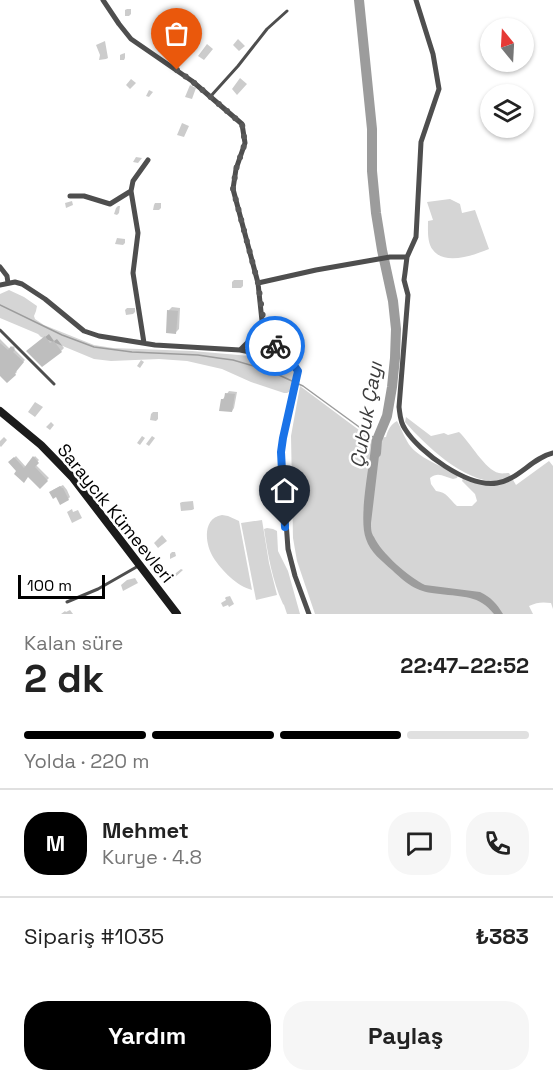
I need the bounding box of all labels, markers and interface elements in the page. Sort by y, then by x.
pin [151,8,202,70]
icon: bag [160,17,193,50]
north arrow [480,18,534,72]
map controls [480,18,534,138]
button: layers [480,84,534,138]
courier [245,316,305,376]
icon: bike [259,330,292,363]
water label: Çubuk Çayı [344,359,388,470]
street label: Saraycık Kümeevleri [53,439,179,587]
pin [259,465,310,527]
icon: home [268,474,301,507]
scale bar [18,572,105,600]
text: 100 m [27,575,72,596]
text: Kalan süre [24,630,123,656]
text: 22:47–22:52 [400,651,529,679]
text: 2 dk [24,654,104,703]
text: Yolda · 220 m [24,748,149,774]
button: chat [388,812,451,875]
button: phone [466,812,529,875]
text: Mehmet [102,816,189,844]
text: M [46,829,65,857]
text: Kurye · 4.8 [102,844,202,870]
text: Sipariş #1035 [24,922,164,950]
text: ₺383 [475,922,529,950]
button: Yardım [24,1001,271,1070]
button: Paylaş [283,1001,529,1070]

